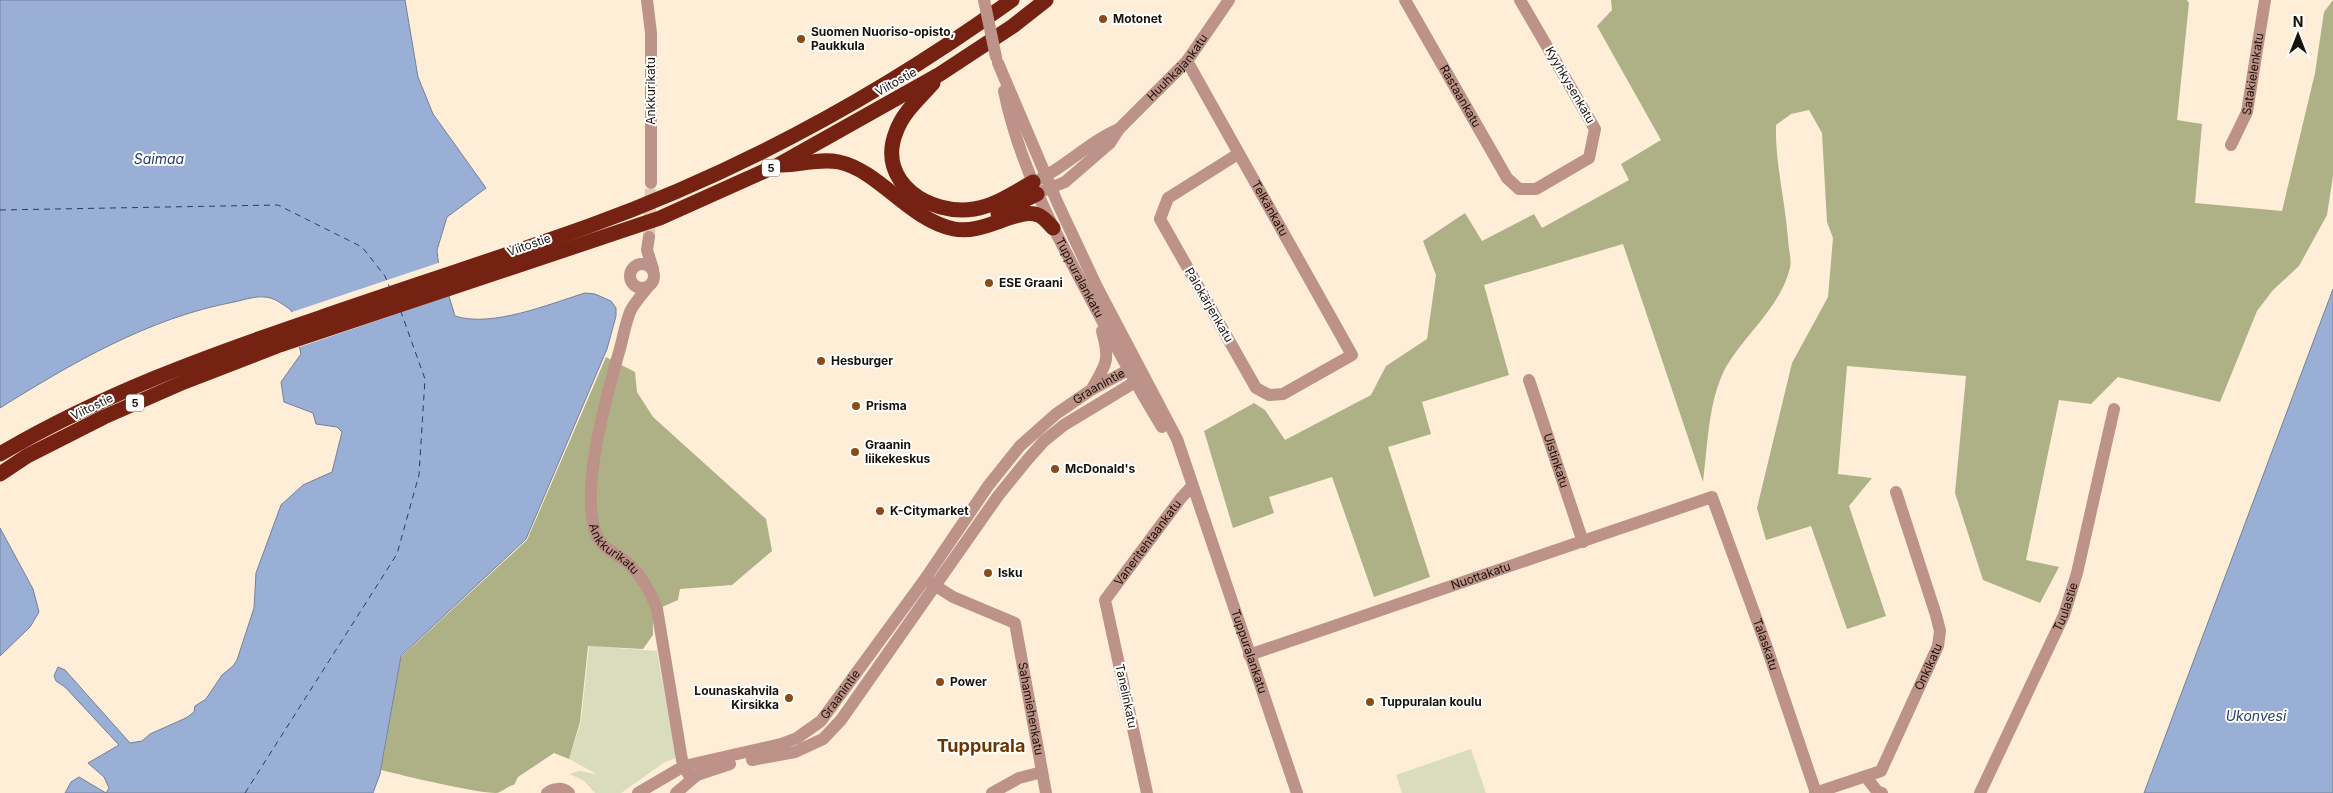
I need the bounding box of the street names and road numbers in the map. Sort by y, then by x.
street label: Huuhkajankatu [1144,31,1210,104]
street label: Satakielenkatu [2239,32,2267,116]
street label: Kyyhkysenkatu [1542,44,1599,126]
street label: Ankkurikatu [643,57,658,125]
street label: Rastaankatu [1437,62,1484,130]
street label: Viitostie [872,64,919,99]
road number: 5 [762,160,780,177]
street label: Telkänkatu [1249,178,1292,239]
street label: Viitostie [505,230,553,259]
street label: Tuppuralankatu [1053,235,1107,320]
street label: Palokärjenkatu [1182,265,1237,345]
street label: Graanintie [1070,365,1127,407]
street label: Viitostie [68,390,115,423]
road number: 5 [126,394,144,412]
street label: Uistinkatu [1540,431,1572,490]
street label: Vaneritehtaankatu [1111,497,1184,588]
street label: Ankkurikatu [586,522,643,577]
street label: Nuottakatu [1449,558,1513,593]
street label: Tuulastie [2049,580,2081,634]
street label: Tuppuralankatu [1228,607,1271,695]
street label: Talaskatu [1750,616,1782,672]
street label: Onkikatu [1911,641,1945,693]
street label: Sahamiehenkatu [1015,661,1047,756]
street label: Tanelinkatu [1112,663,1141,729]
street label: Graanintie [817,667,863,722]

